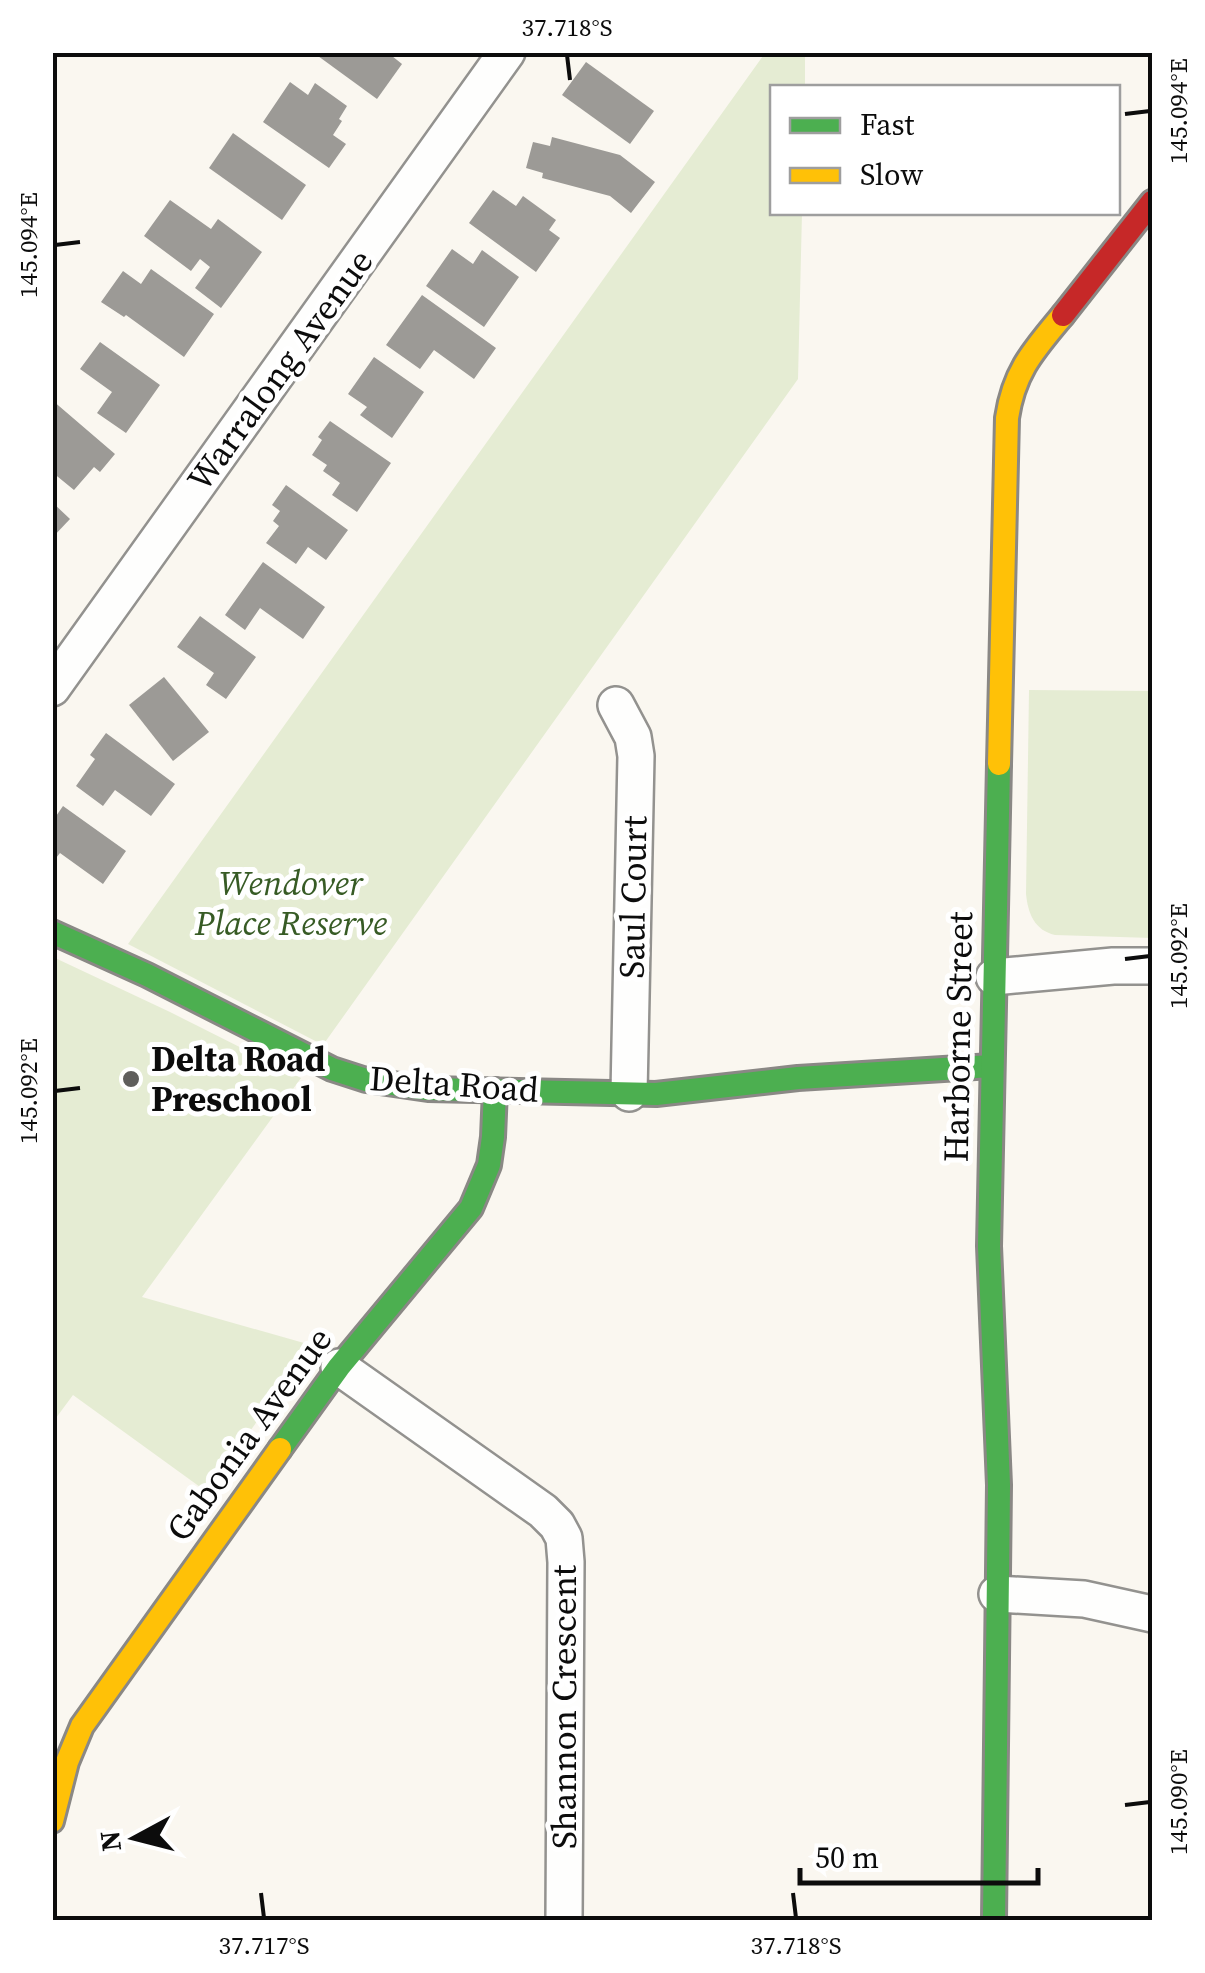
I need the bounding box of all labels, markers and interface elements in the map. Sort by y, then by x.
text: 37.718°S [521,10,613,44]
text: 145.094°E [1161,58,1195,164]
legend [770,85,1120,215]
text: Fast [860,104,914,145]
text: Slow [860,154,923,195]
text: 145.094°E [11,192,45,298]
street label: Warralong Avenue [176,239,384,501]
street label: Saul Court [608,815,658,979]
park label: Wendover Place Reserve [194,859,387,947]
text: 145.092°E [1161,903,1195,1009]
street label: Harborne Street [932,911,984,1163]
place label: Delta Road Preschool [151,1035,326,1123]
text: 145.092°E [11,1038,45,1144]
street label: Delta Road [368,1054,540,1114]
marker: Delta Road Preschool [120,1068,142,1090]
street label: Gabonia Avenue [155,1317,343,1551]
street label: Shannon Crescent [540,1564,588,1849]
text: 145.090°E [1161,1749,1195,1855]
north arrow [85,1788,185,1888]
scale bar [800,1823,1038,1885]
text: N [90,1829,130,1853]
text: 50 m [815,1837,879,1878]
text: 37.717°S [218,1928,310,1962]
text: 37.718°S [750,1928,842,1962]

